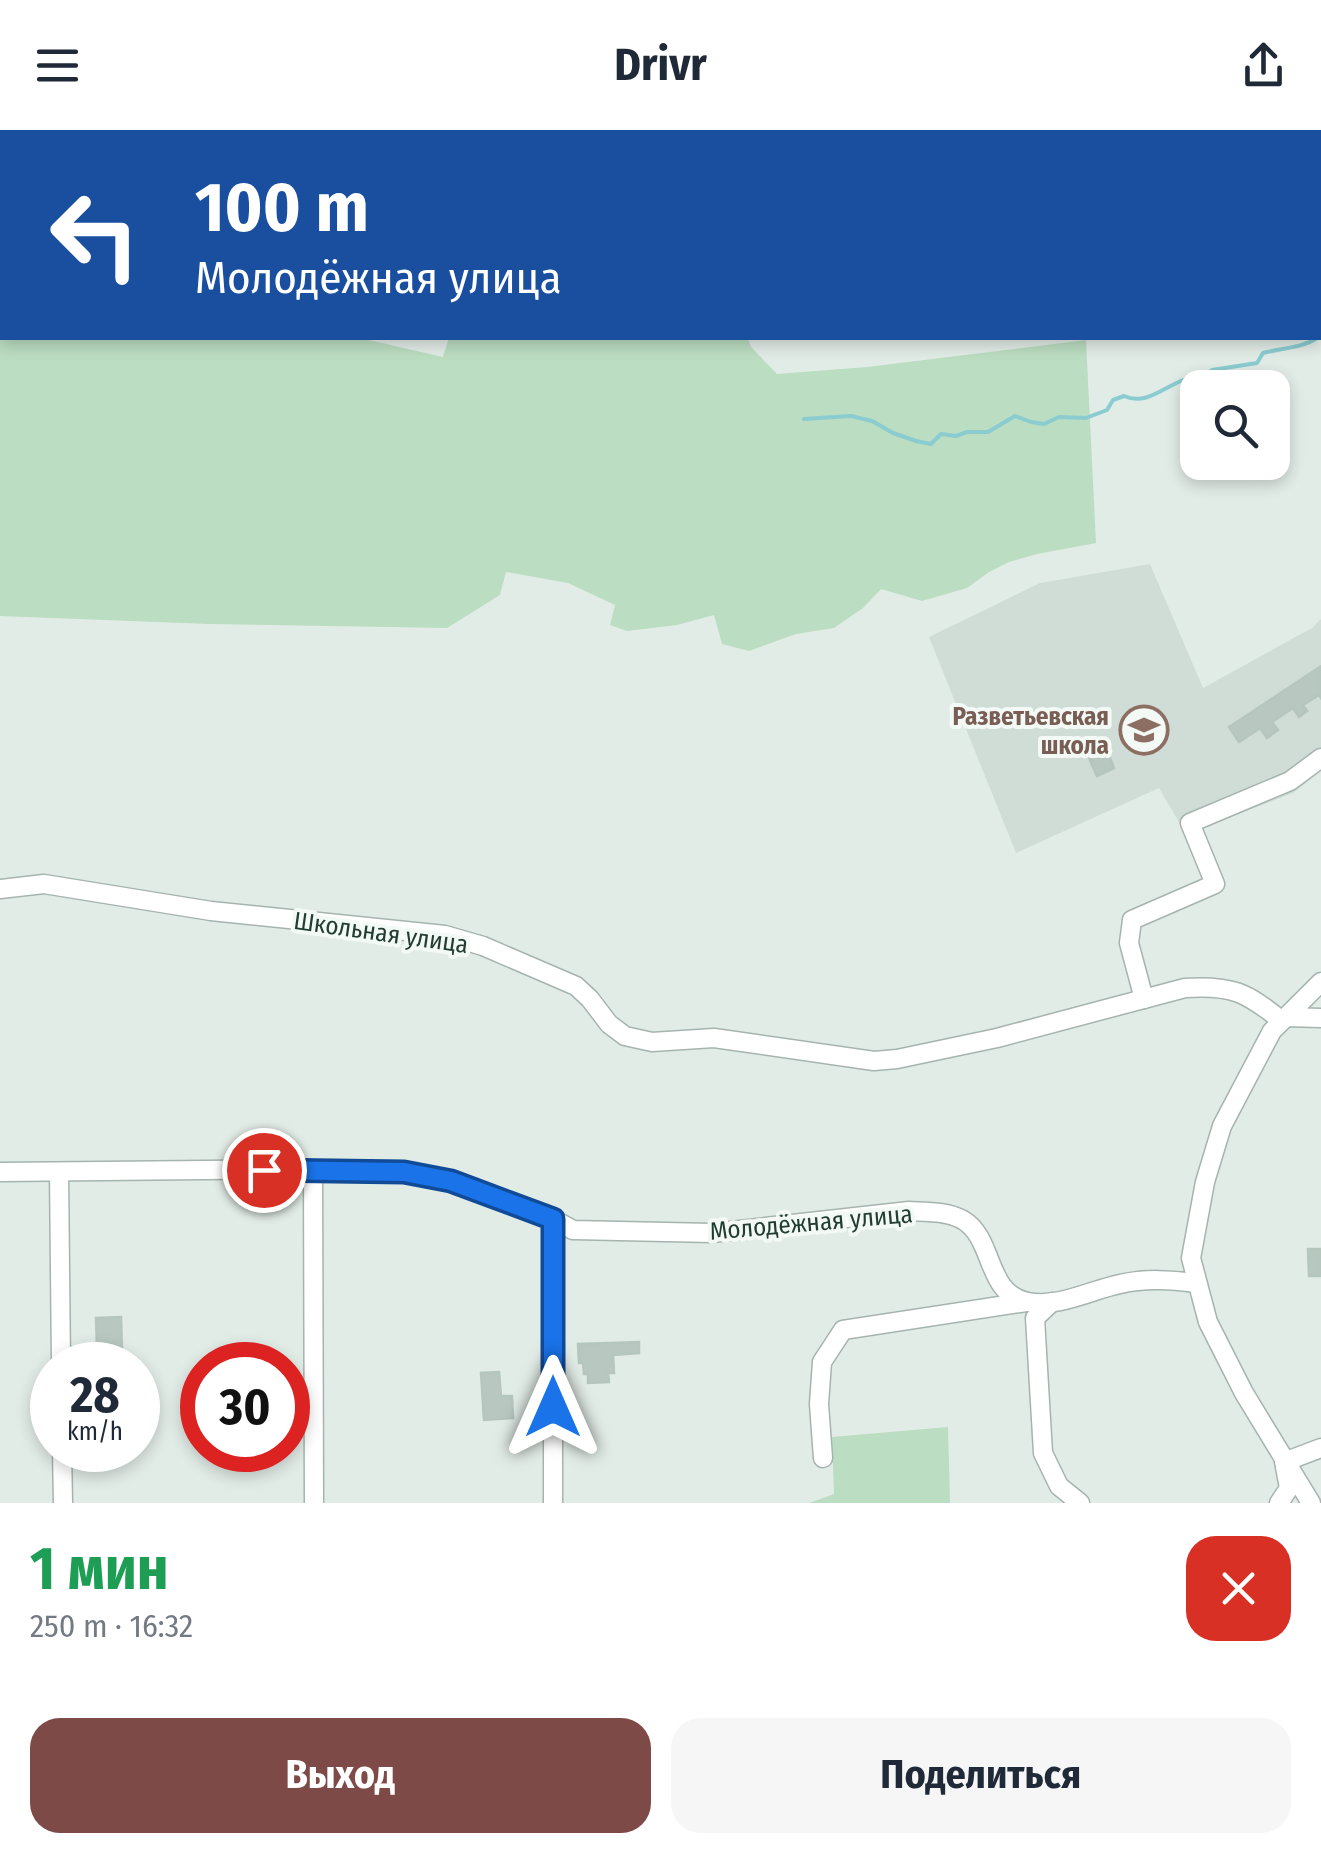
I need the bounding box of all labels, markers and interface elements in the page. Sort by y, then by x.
icon: menu [30,38,85,93]
text: Drivr [614,38,707,92]
icon: share [1236,38,1291,93]
text: 100 m [195,166,369,250]
icon: left [30,170,160,300]
text: Молодёжная улица [195,251,561,305]
map controls [1180,370,1290,480]
button: search [1180,370,1290,480]
place label: Разветьевская школа [952,702,1109,761]
school or university icon: Разветьевская школа [1118,704,1170,756]
street label: Школьная улица [292,906,470,960]
pin [222,1128,307,1213]
icon: arrive [237,1143,292,1198]
street label: Молодёжная улица [708,1199,914,1247]
speed limit sign: 30 [180,1342,310,1472]
position arrow [501,1355,605,1459]
text: 28 [70,1365,120,1425]
text: km/h [67,1417,123,1447]
text: 1 мин [30,1533,169,1605]
button: close [1186,1536,1291,1641]
text: 250 m · 16:32 [30,1607,193,1645]
button: Выход [30,1718,651,1833]
button: Поделиться [671,1718,1291,1833]

